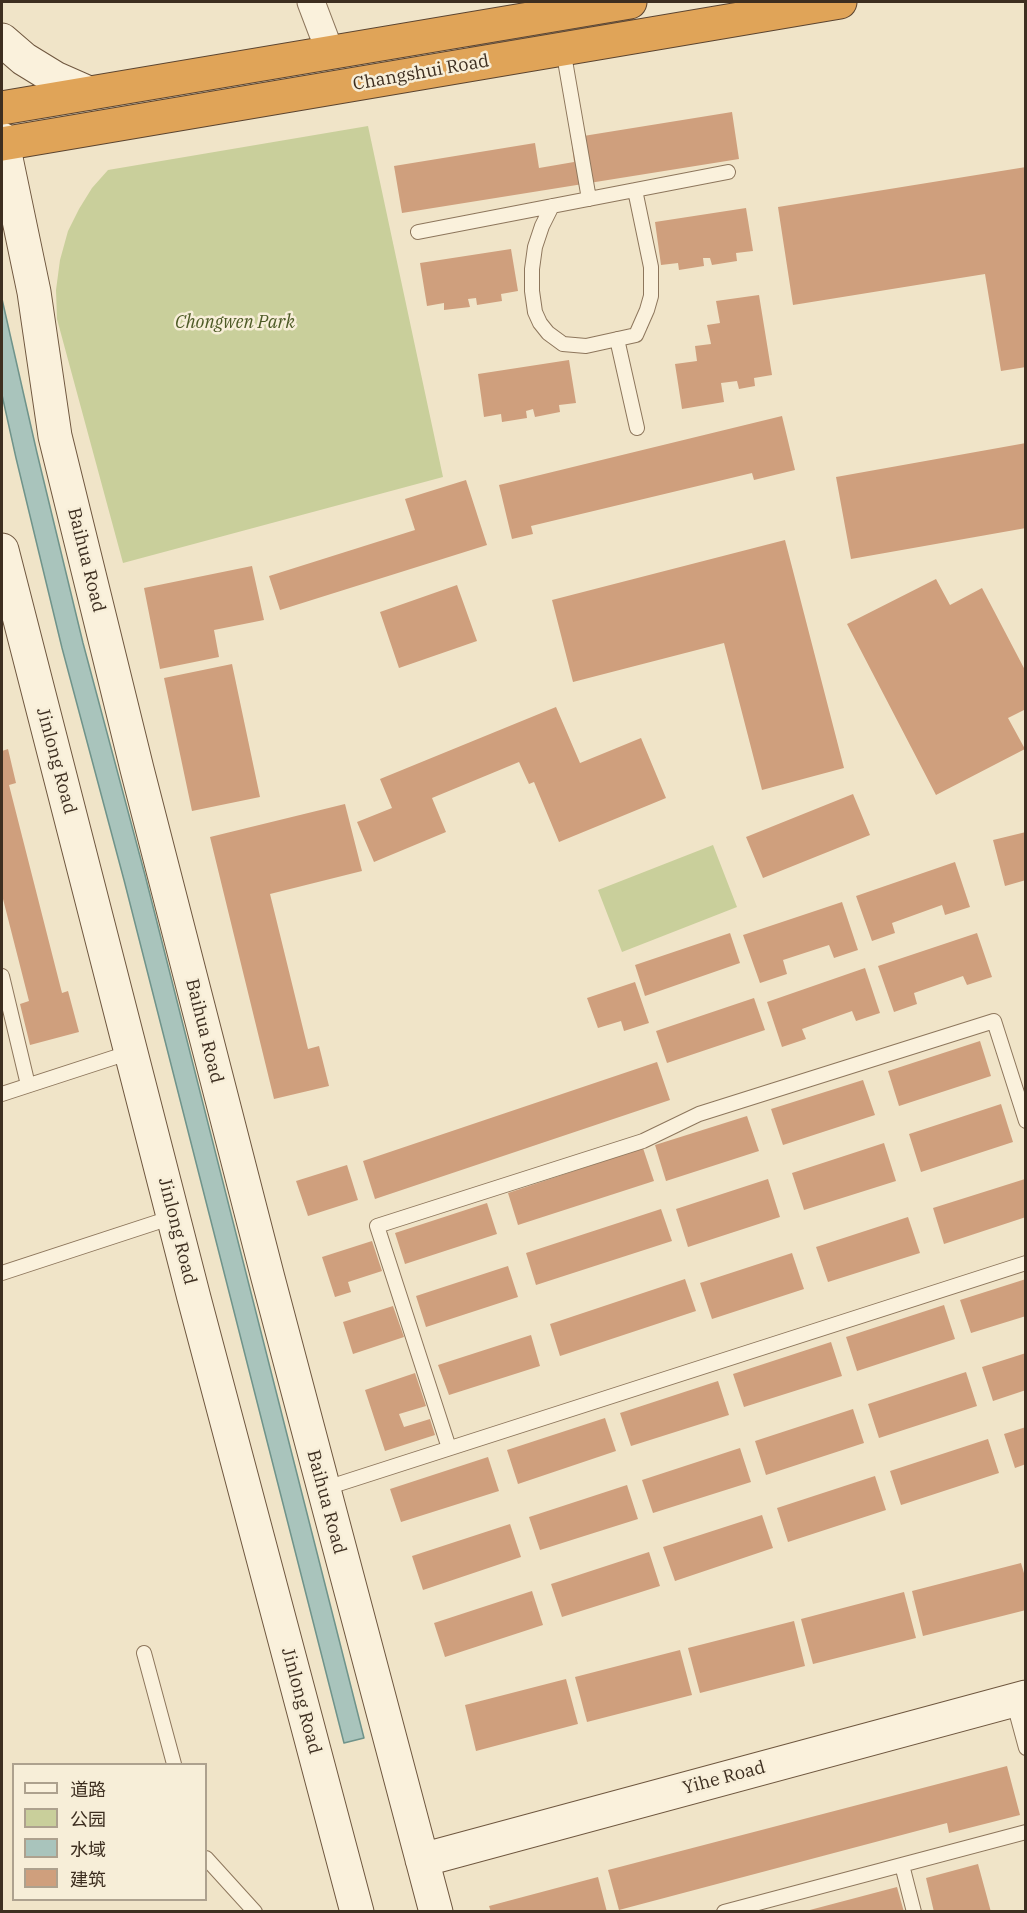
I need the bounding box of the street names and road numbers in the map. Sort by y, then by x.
street label: Changshui Road [351,50,491,96]
street label: Baihua Road [63,506,109,614]
street label: Jinlong Road [31,705,81,817]
street label: Baihua Road [181,977,227,1085]
street label: Jinlong Road [153,1175,201,1287]
street label: Baihua Road [302,1448,350,1556]
street label: Jinlong Road [276,1645,326,1757]
street label: Yihe Road [680,1757,768,1799]

